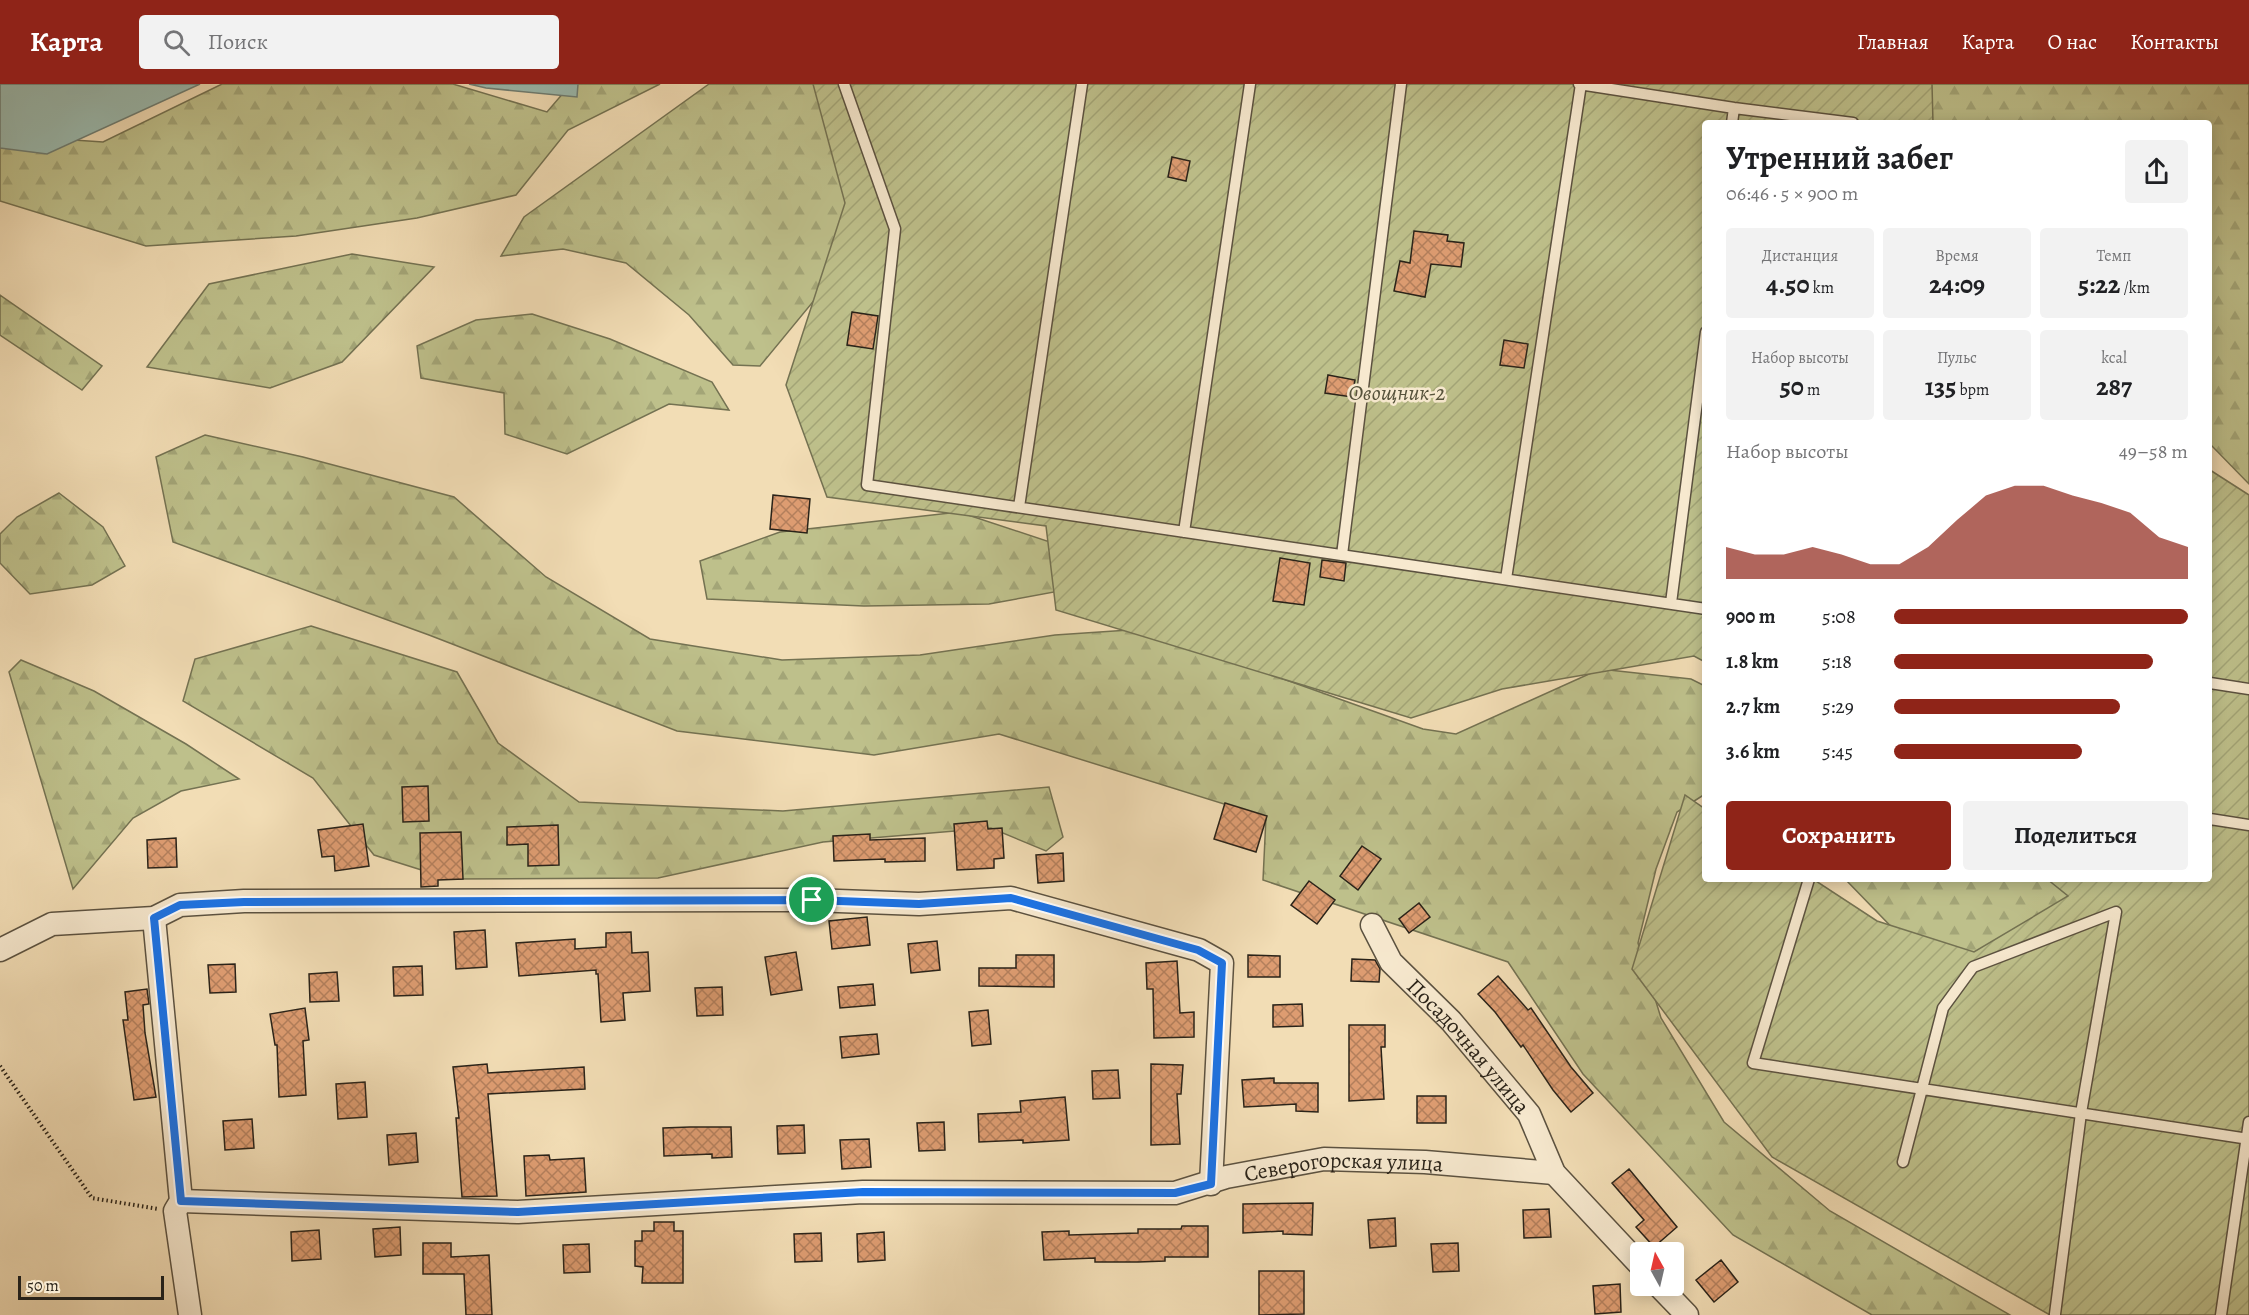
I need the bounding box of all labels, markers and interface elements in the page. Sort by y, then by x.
search box [139,15,559,69]
text: Карта [30,23,103,61]
icon: search [160,26,193,59]
text: Поиск [208,27,268,57]
text: Главная [1857,28,1929,56]
text: Карта [1962,28,2014,56]
text: О нас [2047,28,2097,56]
text: Контакты [2130,28,2219,56]
text: Утренний забег [1726,135,1953,180]
button: share [2125,140,2188,203]
text: 06:46 · 5 × 900 m [1726,180,1859,207]
text: Дистанция [1762,245,1838,267]
text: Время [1935,245,1979,267]
text: Темп [2097,245,2131,267]
text: 4.50 [1766,267,1810,302]
text: 24:09 [1929,267,1985,302]
text: 5:22 [2078,267,2120,302]
text: km [1810,277,1834,299]
text: /km [2120,277,2150,299]
text: Набор высоты [1751,347,1849,369]
text: Пульс [1937,347,1977,369]
text: kcal [2101,347,2127,369]
text: 50 [1780,369,1804,404]
text: 135 [1925,369,1956,404]
text: 287 [2096,369,2132,404]
park label: Овощник-2 [1348,378,1446,408]
text: m [1804,379,1820,401]
text: bpm [1956,379,1989,401]
text: Набор высоты [1726,438,1849,465]
text: 49–58 m [2119,438,2188,465]
text: 900 m [1726,603,1776,630]
text: 5:08 [1822,603,1856,630]
text: 1.8 km [1726,648,1779,675]
text: 5:18 [1822,648,1852,675]
text: 2.7 km [1726,693,1780,720]
text: 5:29 [1822,693,1854,720]
text: 3.6 km [1726,738,1780,765]
text: 5:45 [1822,738,1853,765]
button: Сохранить [1726,801,1951,870]
button: Поделиться [1963,801,2188,870]
pin [786,874,837,925]
icon: arrive [795,883,828,916]
street label: Посадочная улица [1400,972,1537,1121]
street label: Северогорская улица [1242,1145,1445,1189]
north arrow [1630,1242,1684,1296]
map controls [1630,1242,1684,1296]
scale bar [18,1273,164,1300]
text: 50 m [27,1275,59,1297]

